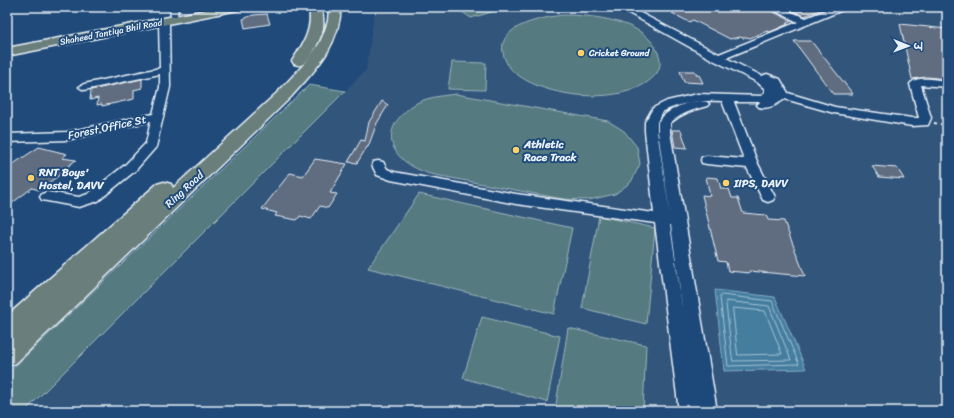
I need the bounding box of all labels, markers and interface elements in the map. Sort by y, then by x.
street label: Shaheed Tantiya Bhil Road [58,14,165,50]
north arrow [888,26,928,66]
text: उ [908,41,927,52]
place label: Cricket Ground [588,45,650,61]
marker: Cricket Ground [576,48,586,58]
street label: Forest Office St [66,110,148,145]
place label: Athletic Race Track [523,135,578,167]
marker: Athletic Race Track [511,145,521,155]
place label: RNT Boys' Hostel, DAVV [38,163,105,195]
street label: Ring Road [160,165,209,213]
marker: RNT Boys' Hostel, DAVV [26,173,36,183]
place label: IIPS, DAVV [733,174,789,193]
marker: IIPS, DAVV [721,178,731,188]

